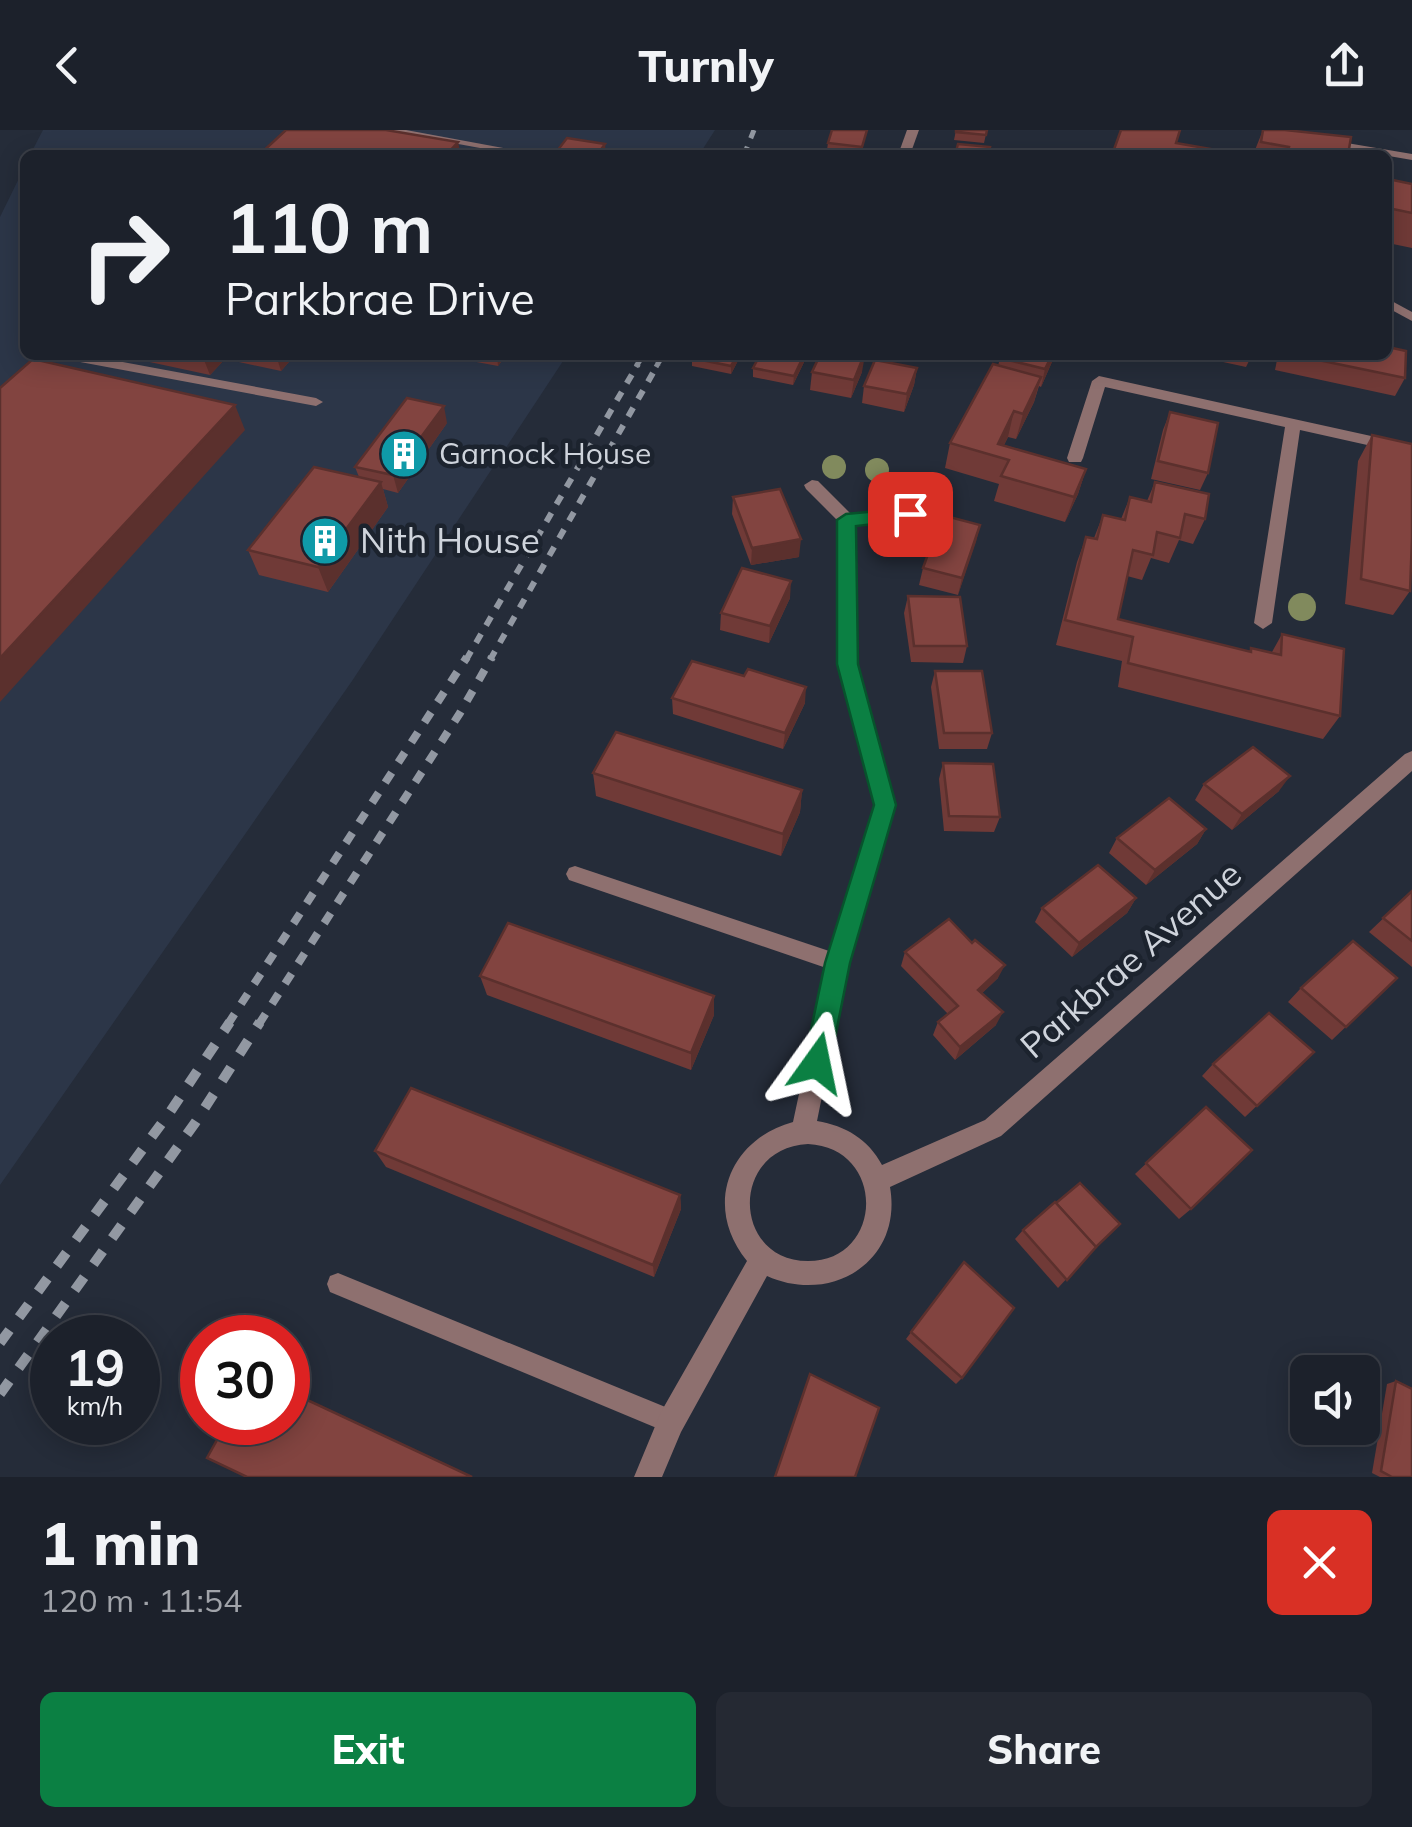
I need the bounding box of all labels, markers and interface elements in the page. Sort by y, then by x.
text: Turnly [638,37,774,93]
icon: back [40,38,95,93]
icon: share [1317,38,1372,93]
text: 110 m [225,183,433,271]
icon: right [60,190,190,320]
text: Parkbrae Drive [225,270,535,326]
building icon: Garnock House [378,428,430,480]
place label: Garnock House [439,434,651,472]
pin [868,472,953,557]
icon: arrive [883,487,938,542]
building icon: Nith House [299,515,351,567]
place label: Nith House [360,518,540,562]
street label: Parkbrae Avenue [1011,851,1250,1067]
position arrow [765,1011,869,1115]
speed limit sign: 30 [180,1315,310,1445]
text: 19 [65,1336,125,1399]
map controls [1290,1355,1380,1445]
button: sound [1290,1355,1380,1445]
text: km/h [67,1390,123,1421]
text: 1 min [40,1505,201,1580]
button: close [1267,1510,1372,1615]
text: 120 m · 11:54 [40,1580,242,1620]
button: Exit [40,1692,696,1807]
button: Share [716,1692,1372,1807]

